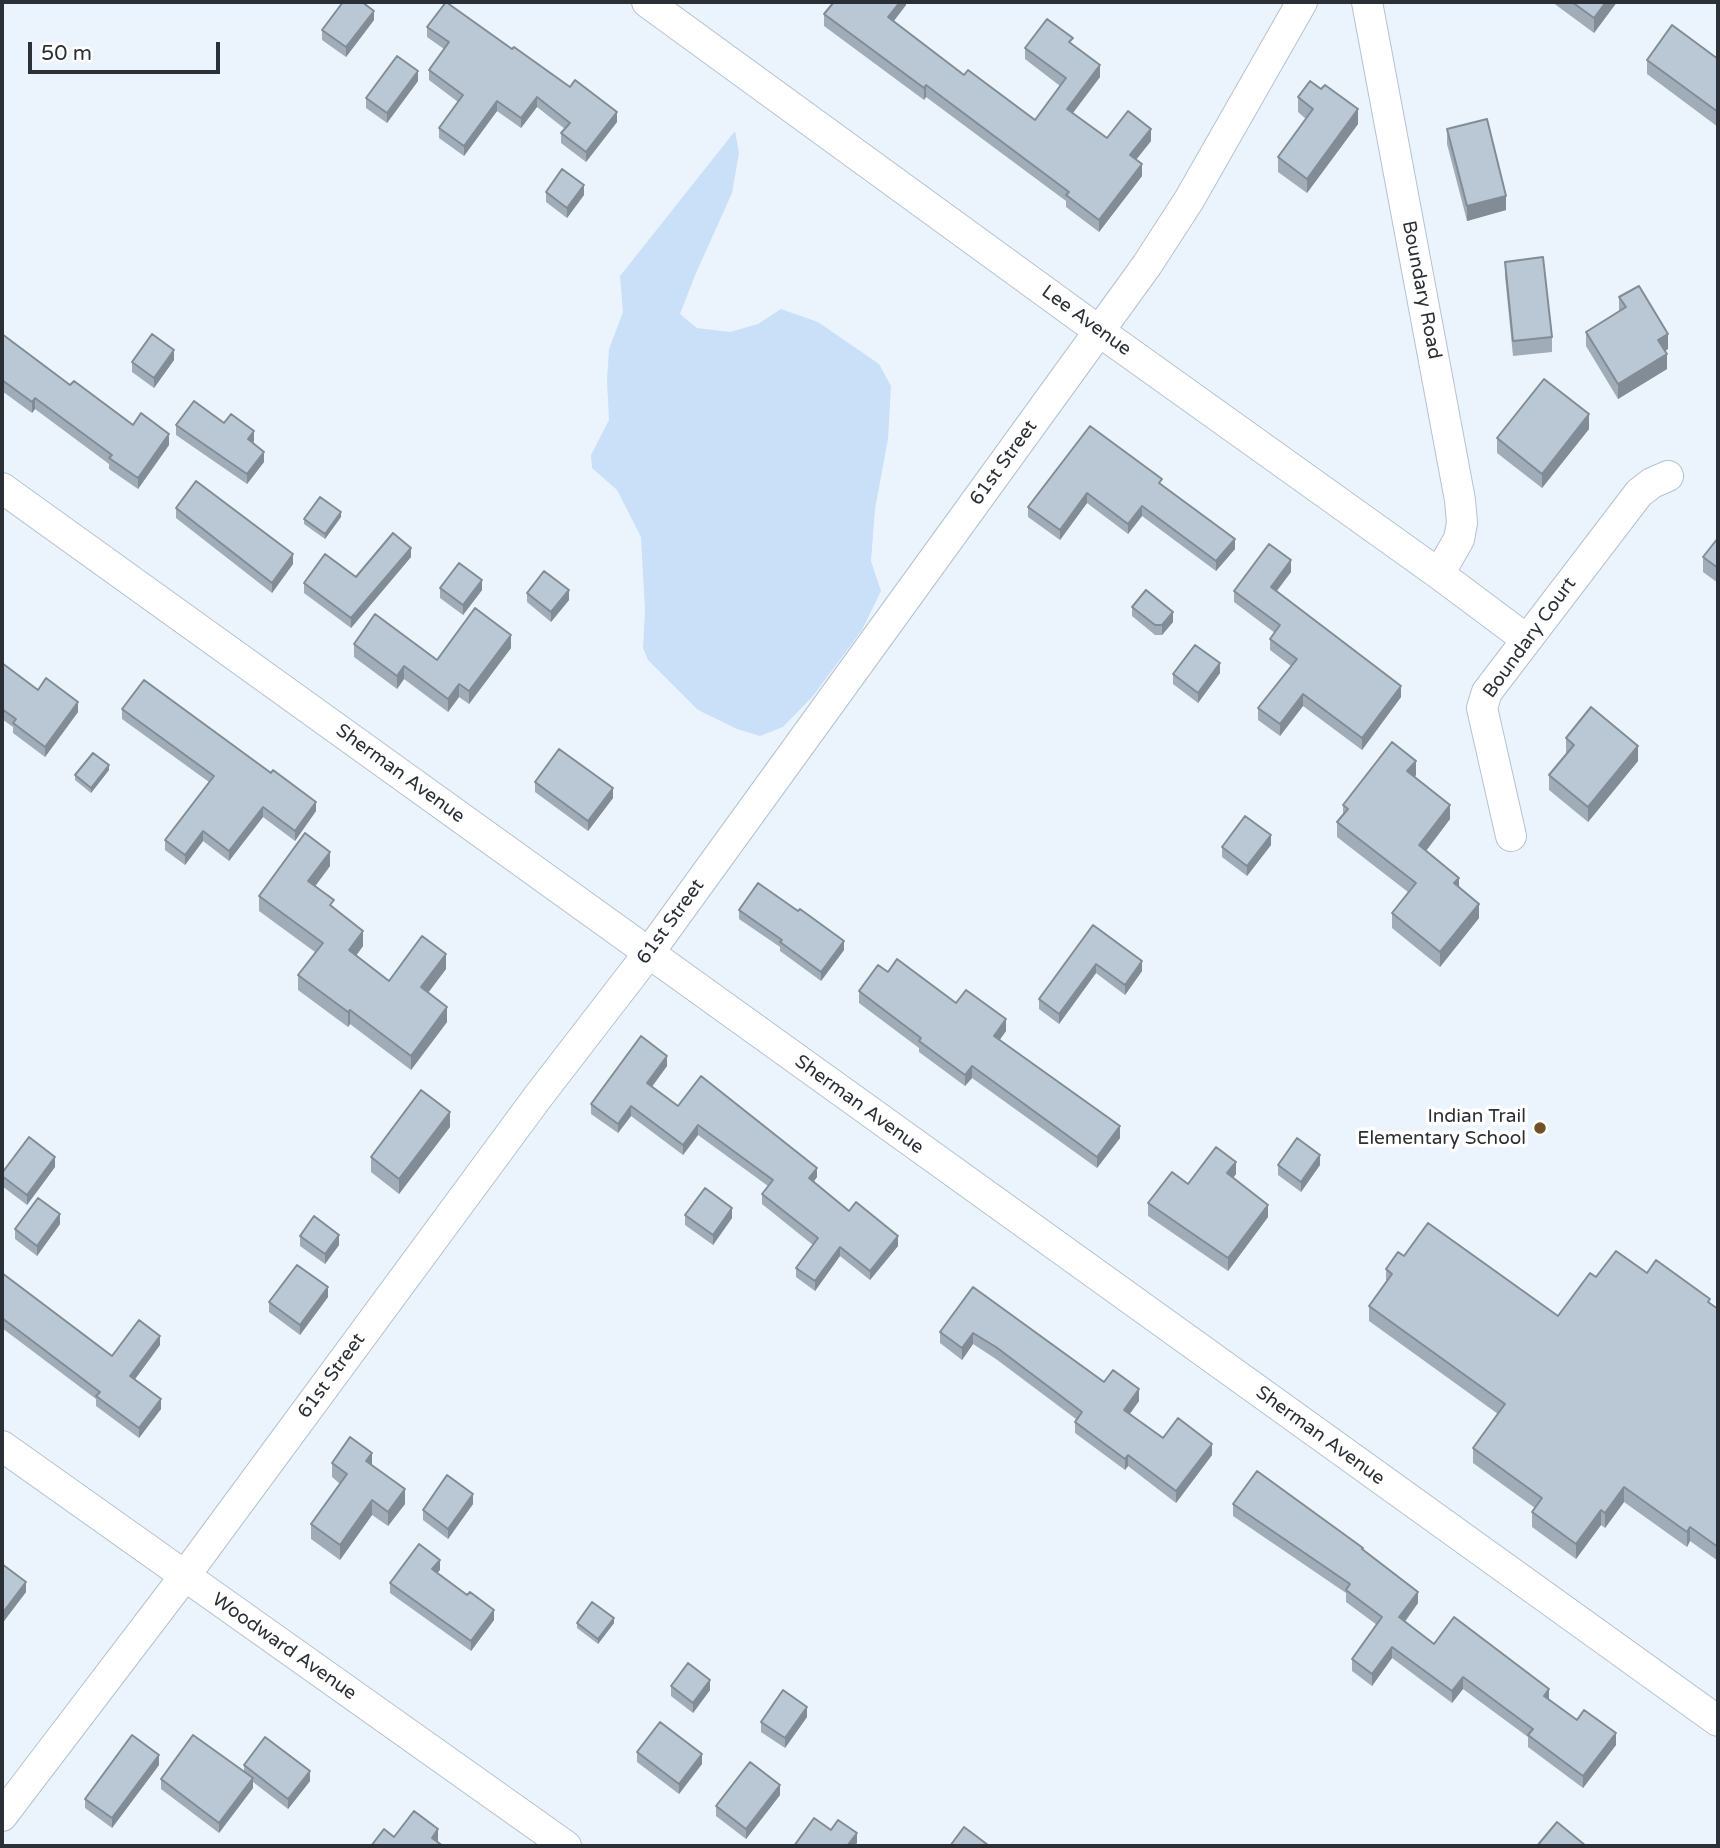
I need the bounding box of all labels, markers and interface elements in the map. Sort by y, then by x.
scale bar [32,28,224,72]
text: 50 m [41,41,92,66]
street label: Boundary Road [1396,219,1446,361]
street label: Lee Avenue [1037,281,1135,361]
street label: 61st Street [966,416,1042,510]
street label: Boundary Court [1479,573,1581,703]
street label: Sherman Avenue [331,720,469,828]
street label: 61st Street [633,875,709,969]
street label: Sherman Avenue [790,1051,928,1159]
place label: Indian Trail Elementary School [1357,1106,1526,1150]
marker: Indian Trail Elementary School [1532,1120,1548,1136]
street label: 61st Street [294,1329,370,1423]
street label: Sherman Avenue [1251,1382,1389,1490]
street label: Woodward Avenue [207,1589,361,1705]

